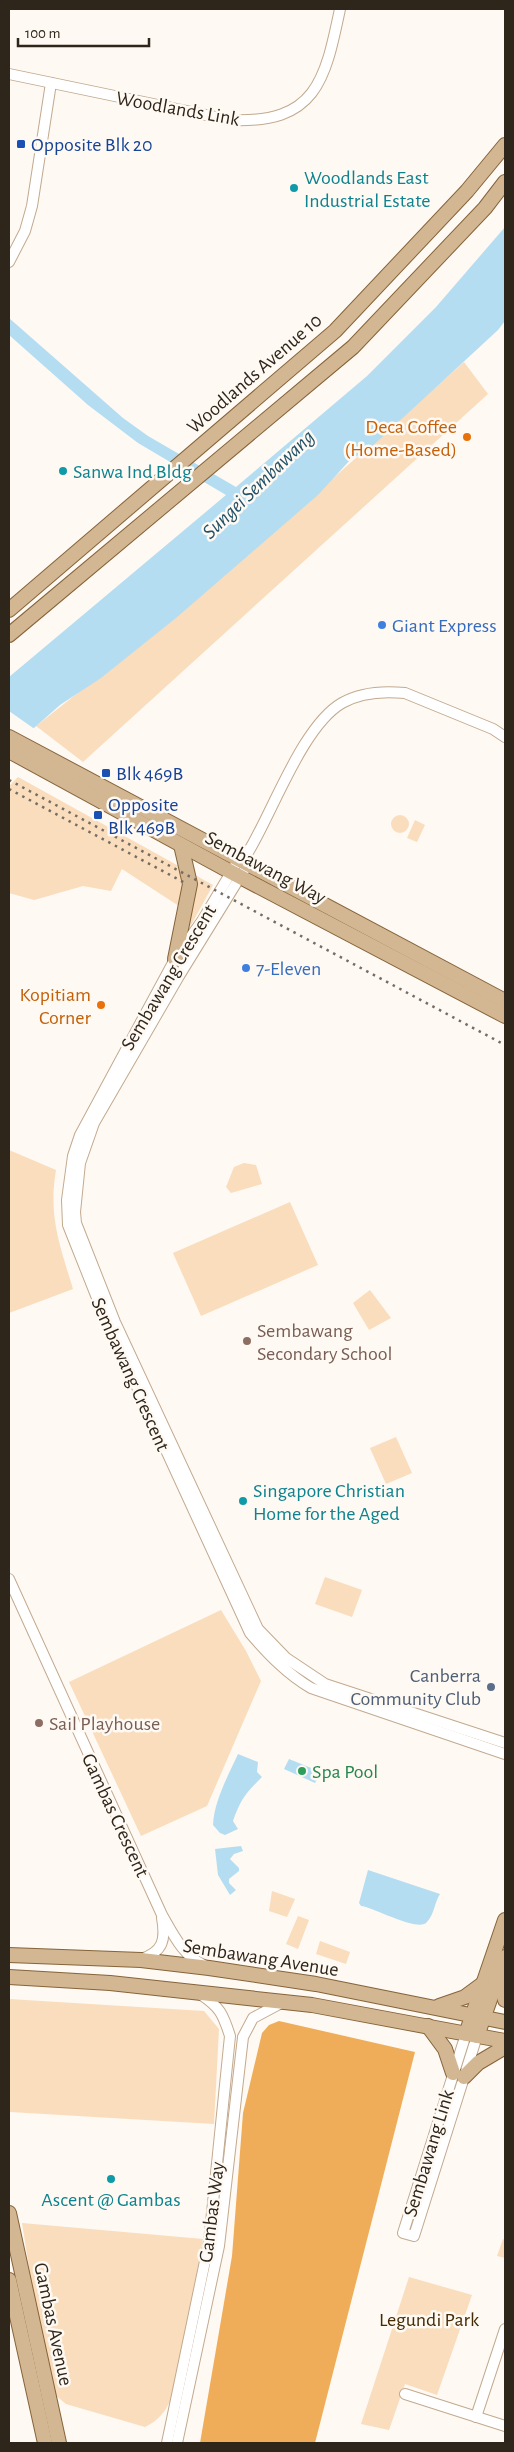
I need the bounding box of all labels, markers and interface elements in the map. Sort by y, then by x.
scale bar [18,15,149,47]
text: 100 m [25,26,60,41]
street label: Woodlands Link [115,88,241,130]
place label: Opposite Blk 20 [31,135,153,155]
marker: Opposite Blk 20 [15,138,27,150]
place label: Woodlands East Industrial Estate [304,168,431,211]
marker: Woodlands East Industrial Estate [288,182,300,194]
street label: Woodlands Avenue 10 [183,310,326,438]
place label: Deca Coffee (Home-Based) [345,417,457,460]
water label: Sungei Sembawang [198,426,318,543]
marker: Deca Coffee (Home-Based) [461,431,473,443]
place label: Sanwa Ind Bldg [73,462,192,482]
marker: Sanwa Ind Bldg [57,465,69,477]
place label: Giant Express [392,616,497,636]
marker: Giant Express [376,619,388,631]
place label: Blk 469B [116,764,183,784]
marker: Blk 469B [100,767,112,779]
place label: Opposite Blk 469B [108,795,178,838]
marker: Opposite Blk 469B [92,809,104,821]
street label: Sembawang Way [202,828,330,908]
street label: Sembawang Crescent [118,901,220,1054]
place label: 7-Eleven [256,959,321,979]
marker: 7-Eleven [240,962,252,974]
place label: Kopitiam Corner [19,985,92,1028]
marker: Kopitiam Corner [95,999,107,1011]
street label: Sembawang Crescent [87,1295,173,1455]
place label: Sembawang Secondary School [257,1321,393,1364]
marker: Sembawang Secondary School [241,1335,253,1347]
place label: Singapore Christian Home for the Aged [253,1481,405,1524]
marker: Singapore Christian Home for the Aged [237,1495,249,1507]
place label: Canberra Community Club [350,1666,481,1709]
marker: Canberra Community Club [485,1681,497,1693]
place label: Sail Playhouse [49,1714,160,1734]
marker: Sail Playhouse [33,1717,45,1729]
street label: Gambas Crescent [78,1751,153,1881]
place label: Spa Pool [312,1762,378,1782]
marker: Spa Pool [296,1765,308,1777]
street label: Sembawang Avenue [182,1936,340,1980]
street label: Sembawang Link [400,2087,458,2219]
street label: Gambas Way [196,2160,228,2264]
marker: Ascent @ Gambas [105,2173,117,2185]
place label: Ascent @ Gambas [41,2190,181,2210]
street label: Gambas Avenue [30,2261,76,2388]
park label: Legundi Park [379,2310,479,2330]

